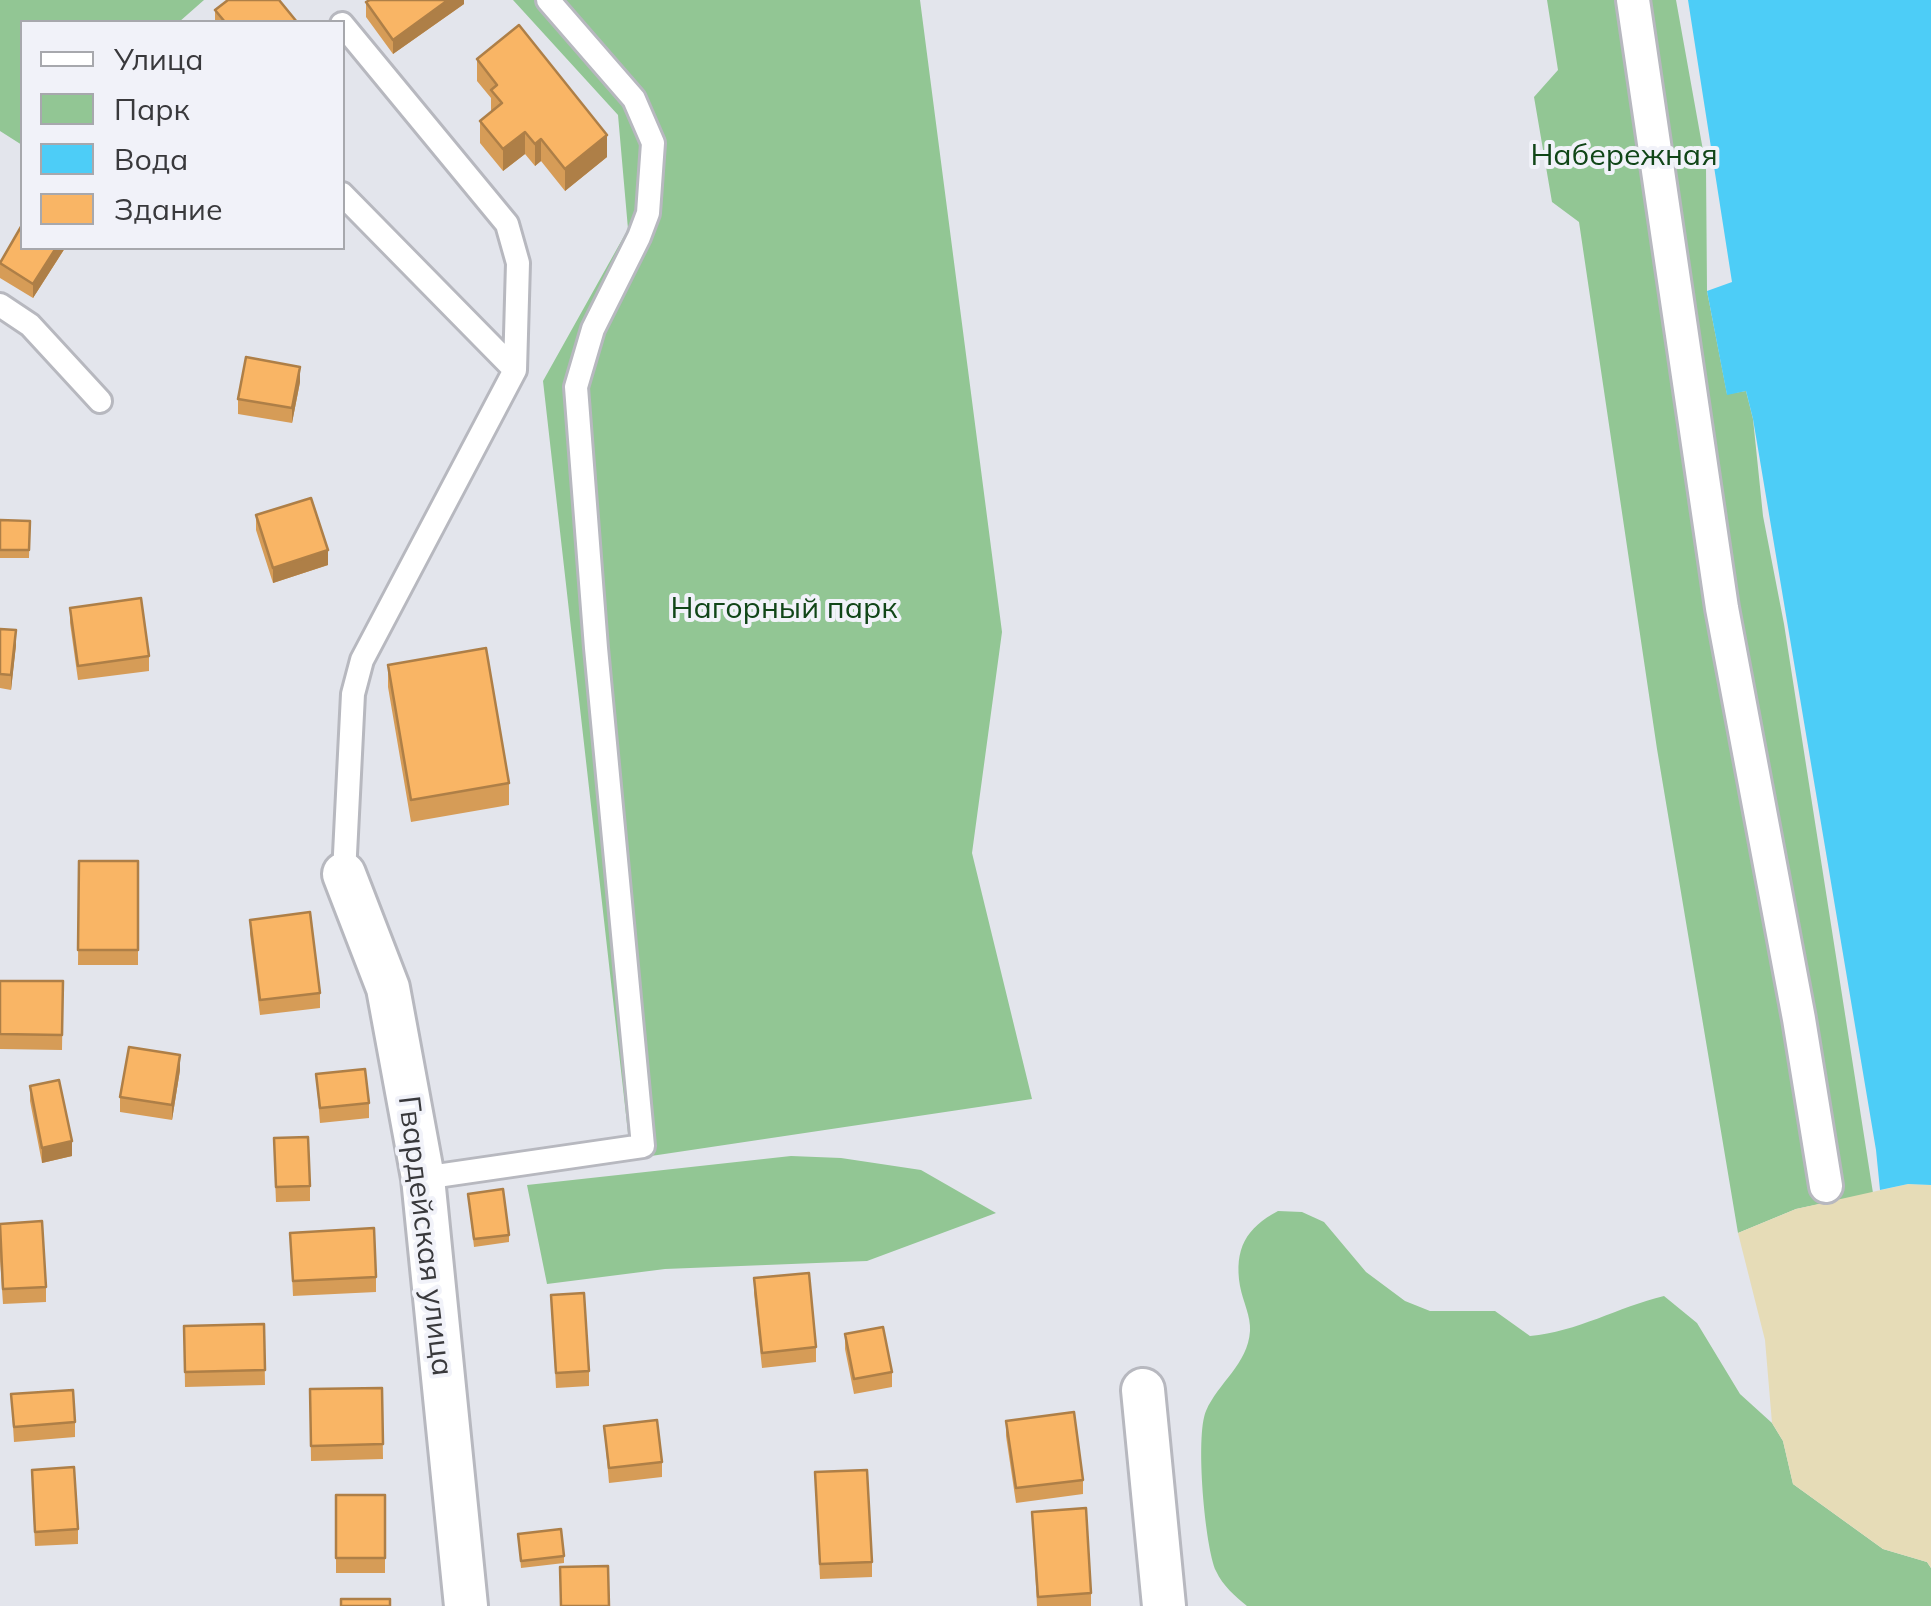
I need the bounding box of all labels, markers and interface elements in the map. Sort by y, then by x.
legend [20,20,345,250]
text: Улица [114,40,204,78]
text: Парк [114,90,190,128]
park label: Набережная [1530,138,1718,174]
text: Вода [114,140,188,178]
text: Здание [114,190,223,228]
park label: Нагорный парк [671,591,897,627]
street label: Гвардейская улица [390,1094,460,1378]

